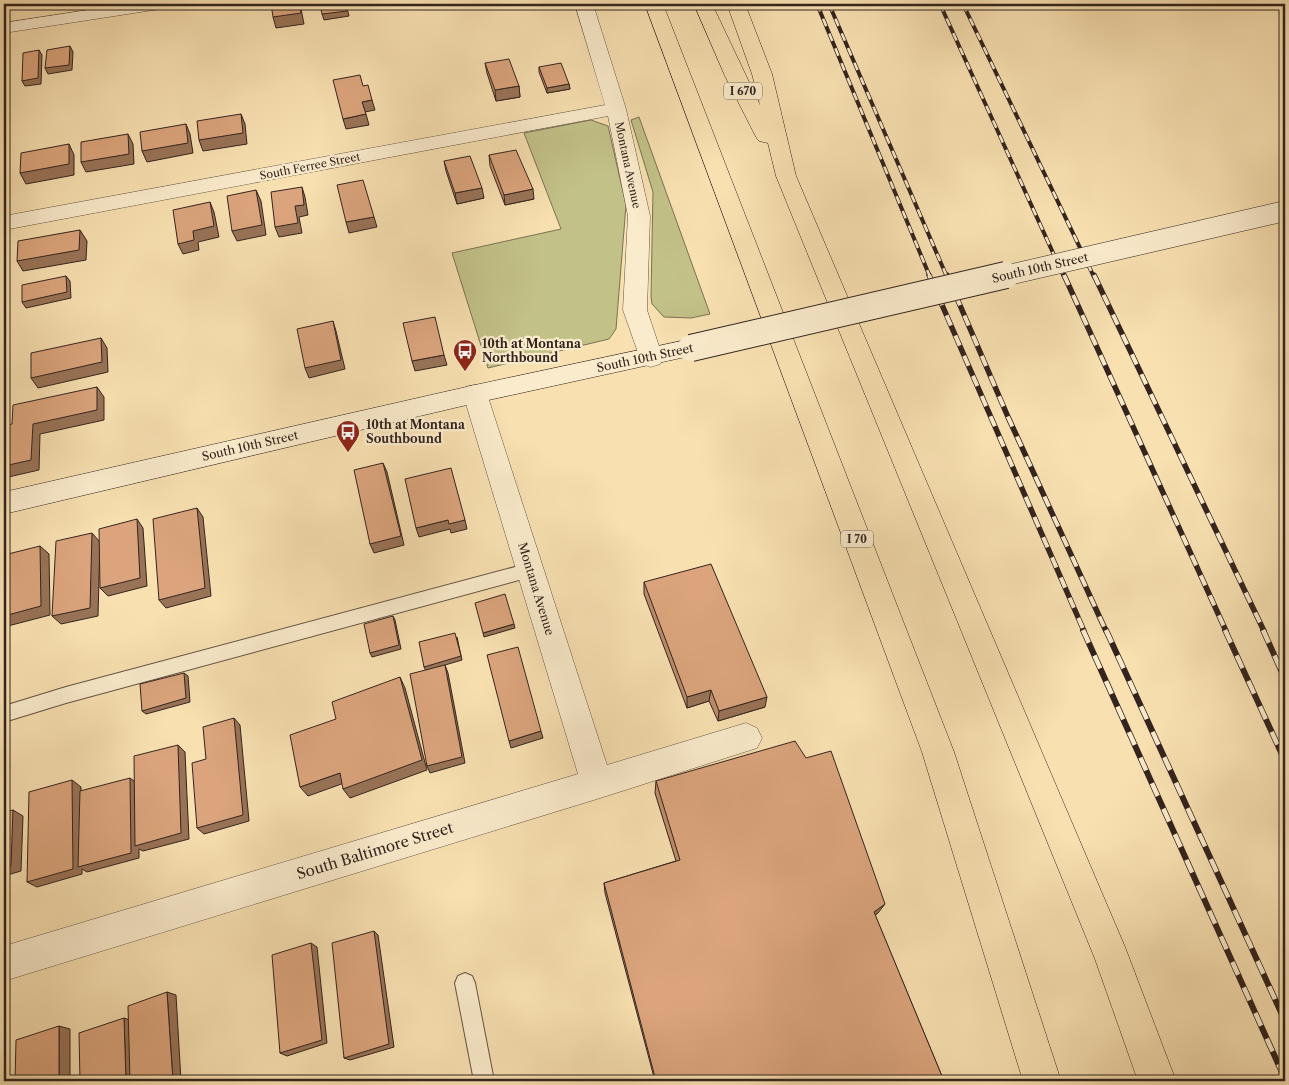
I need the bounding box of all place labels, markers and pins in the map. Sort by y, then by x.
place label: 10th at Montana Northbound [482,336,582,365]
bus stop icon: 10th at Montana Northbound [452,338,478,372]
place label: 10th at Montana Southbound [366,417,466,446]
bus stop icon: 10th at Montana Southbound [335,419,361,453]

